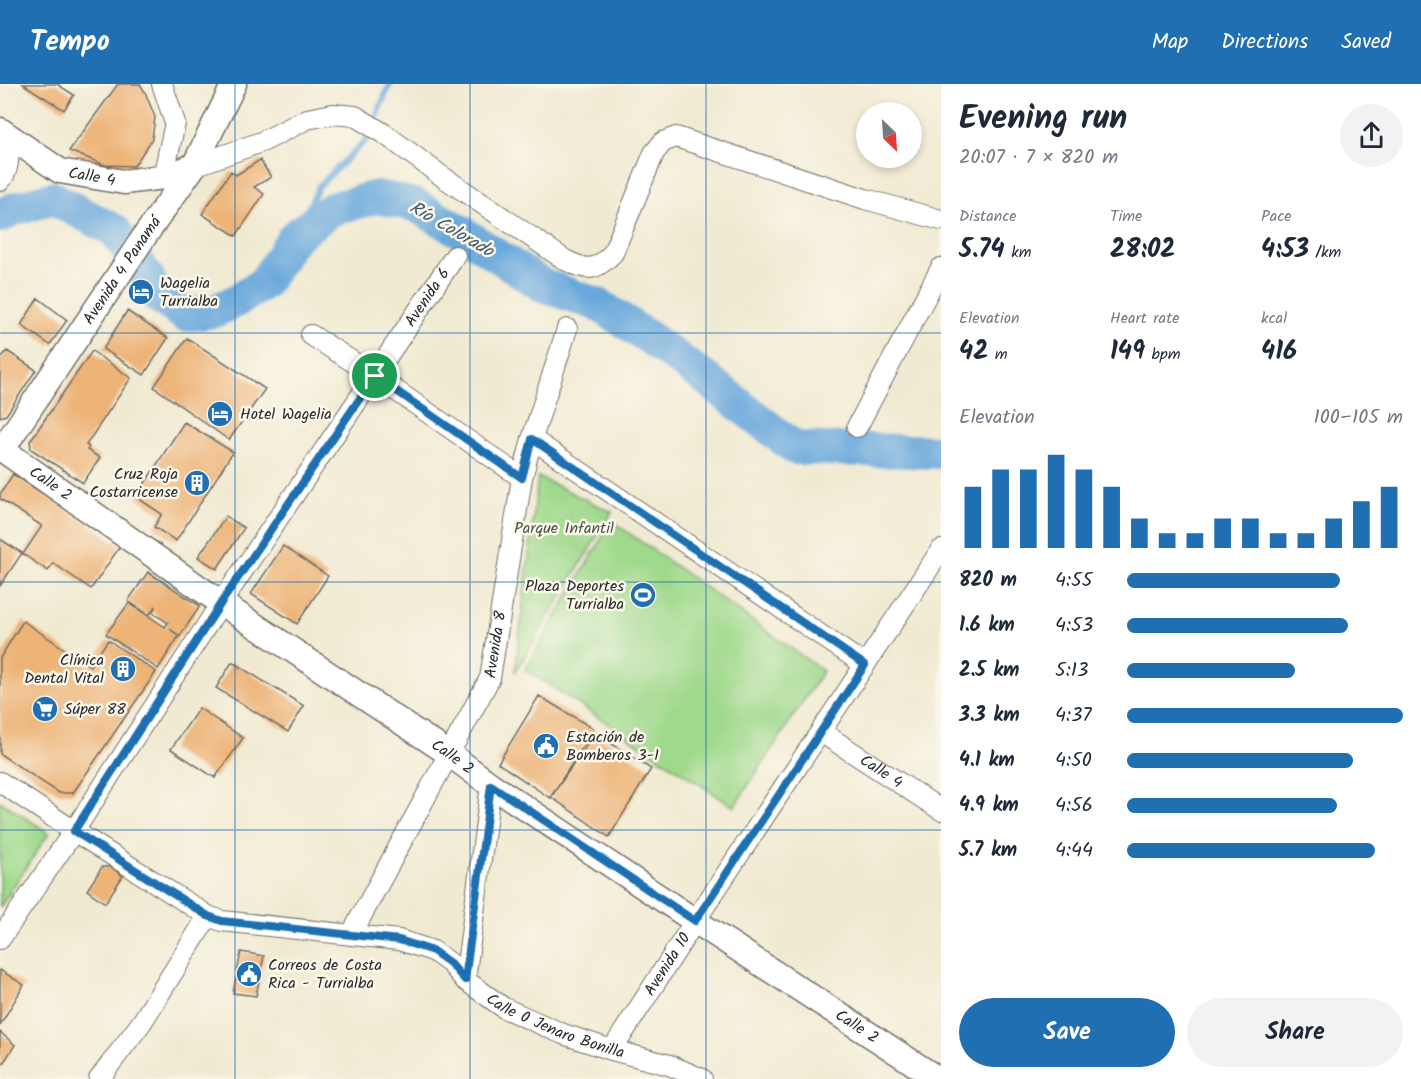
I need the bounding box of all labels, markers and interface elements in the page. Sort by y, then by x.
text: Tempo [30,20,110,65]
text: Map [1152,26,1188,59]
text: Directions [1221,26,1308,59]
text: Saved [1341,26,1391,59]
text: Evening run [959,93,1127,146]
north arrow [856,102,922,168]
map controls [856,102,922,168]
button: share [1340,104,1403,167]
text: 20:07 · 7 × 820 m [959,142,1118,174]
street label: Calle 4 [66,160,118,193]
water label: Río Colorado [403,194,500,267]
text: Distance [959,204,1017,229]
text: Time [1110,204,1142,229]
text: Pace [1261,204,1292,229]
street label: Avenida 4 Panamá [77,210,168,330]
text: 5.74 [959,229,1005,271]
text: 28:02 [1110,229,1175,271]
text: 4:53 [1261,229,1309,271]
text: km [1005,240,1031,265]
text: /km [1309,240,1341,265]
street label: Avenida 6 [398,263,456,332]
place label: Wagelia Turrialba [160,271,218,314]
hotel icon: Wagelia Turrialba [126,277,156,307]
text: Elevation [959,306,1020,331]
text: Heart rate [1110,306,1180,331]
text: kcal [1261,306,1287,331]
text: 42 [959,331,988,373]
text: 149 [1110,331,1145,373]
text: 416 [1261,331,1297,373]
text: m [988,342,1007,367]
text: bpm [1145,342,1180,367]
pin [349,350,400,401]
icon: arrive [358,359,391,392]
hotel icon: Hotel Wagelia [205,399,235,429]
place label: Hotel Wagelia [240,402,332,427]
text: Elevation [959,402,1035,434]
text: 100–105 m [1314,402,1403,434]
street label: Calle 2 [24,460,78,508]
place label: Cruz Roja Costarricense [89,462,178,505]
building icon: Cruz Roja Costarricense [182,468,212,498]
park label: Parque Infantil [514,516,614,541]
text: 820 m [959,565,1017,597]
text: 4:55 [1055,565,1092,597]
place label: Plaza Deportes Turrialba [525,574,624,617]
sports icon: Plaza Deportes Turrialba [628,580,658,610]
street label: Avenida 8 [478,609,513,680]
text: 1.6 km [959,610,1015,642]
text: 4:53 [1055,610,1093,642]
place label: Clínica Dental Vital [24,648,104,691]
building icon: Clínica Dental Vital [108,654,138,684]
text: 2.5 km [959,655,1019,687]
text: 5:13 [1055,655,1088,687]
supermarket icon: Súper 88 [30,694,60,724]
place label: Súper 88 [64,697,126,722]
text: 3.3 km [959,700,1020,732]
text: 4:37 [1055,700,1092,732]
place label: Estación de Bomberos 3-1 [566,725,659,768]
public building icon: Estación de Bomberos 3-1 [531,731,561,761]
street label: Calle 2 [426,733,479,781]
text: 4.1 km [959,745,1015,777]
text: 4:50 [1055,745,1092,777]
street label: Calle 4 [855,748,908,795]
text: 4.9 km [959,790,1019,822]
text: 4:56 [1055,790,1093,822]
text: 5.7 km [959,835,1017,867]
text: 4:44 [1055,835,1093,867]
street label: Avenida 10 [637,928,697,1001]
place label: Correos de Costa Rica - Turrialba [268,953,382,996]
public building icon: Correos de Costa Rica - Turrialba [234,959,264,989]
street label: Calle 0 Jenaro Bonilla [481,986,627,1065]
button: Save [959,998,1175,1067]
button: Share [1187,998,1403,1067]
street label: Calle 2 [830,1003,884,1050]

